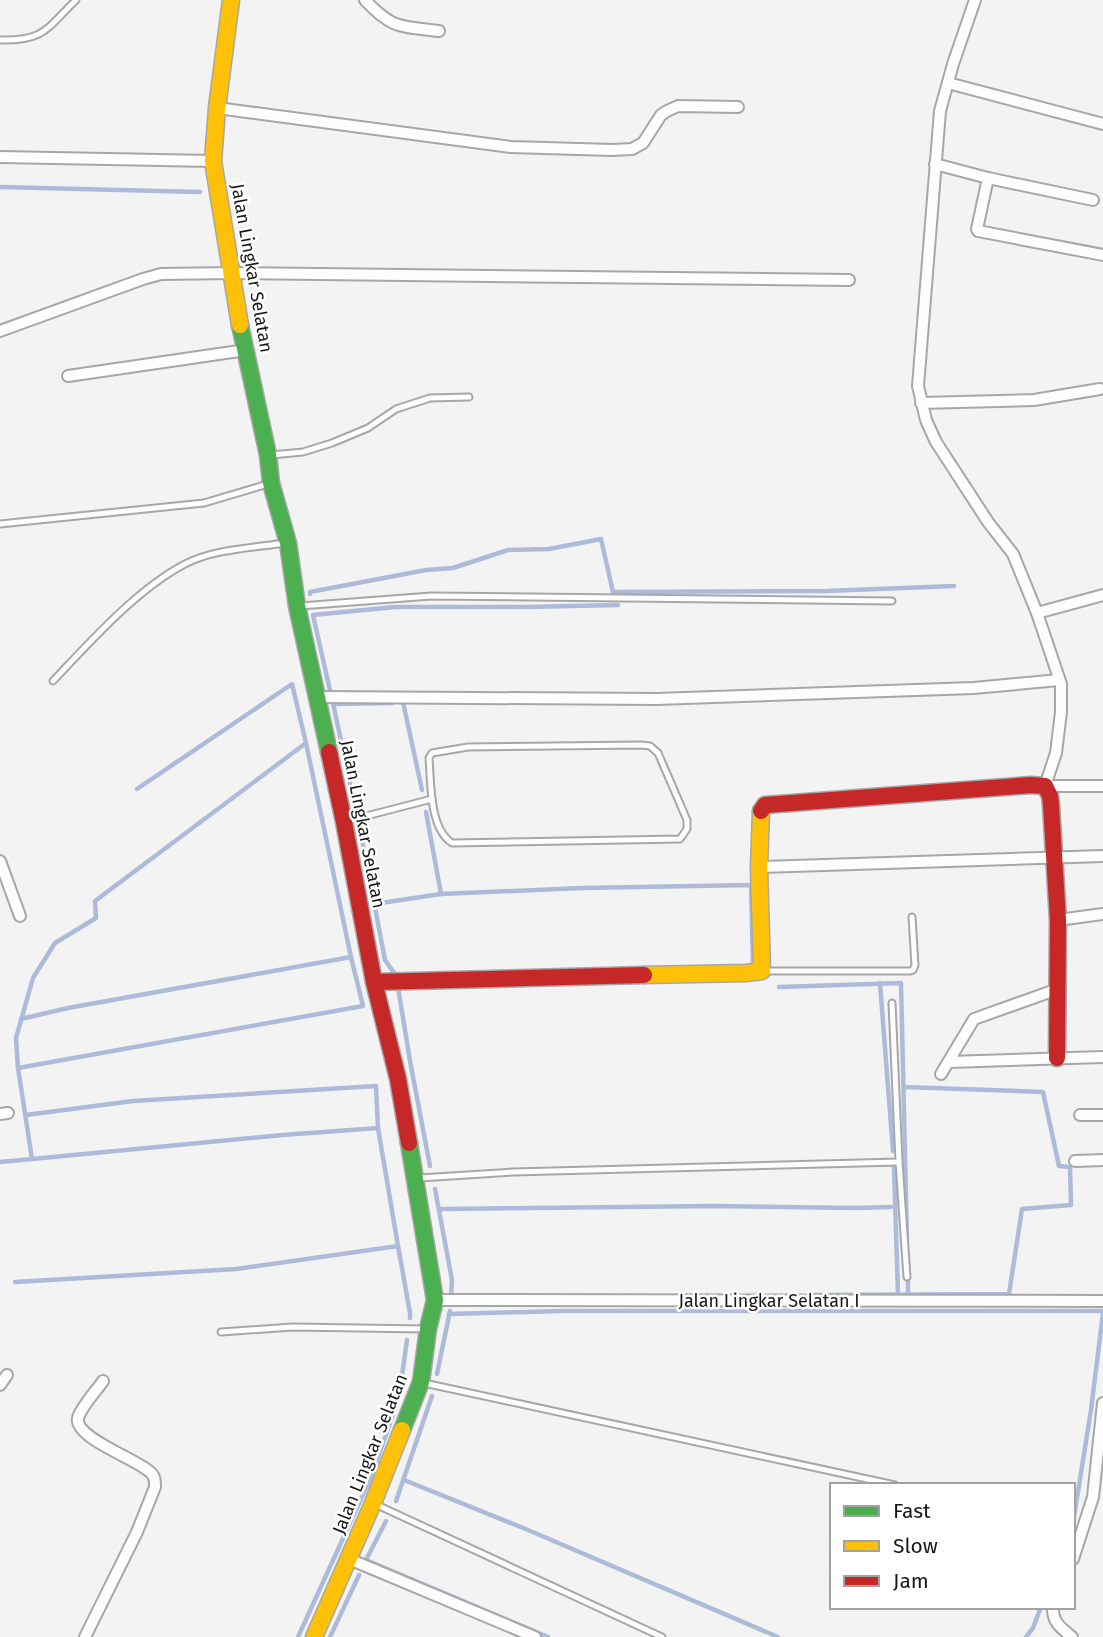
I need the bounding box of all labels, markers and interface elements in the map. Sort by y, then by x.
street label: Jalan Lingkar Selatan [226,182,278,354]
street label: Jalan Lingkar Selatan [336,738,390,910]
street label: Jalan Lingkar Selatan I [678,1290,860,1312]
street label: Jalan Lingkar Selatan [328,1371,412,1537]
legend [830,1483,1075,1609]
text: Fast [893,1498,931,1524]
text: Slow [893,1533,938,1559]
text: Jam [893,1568,929,1594]

